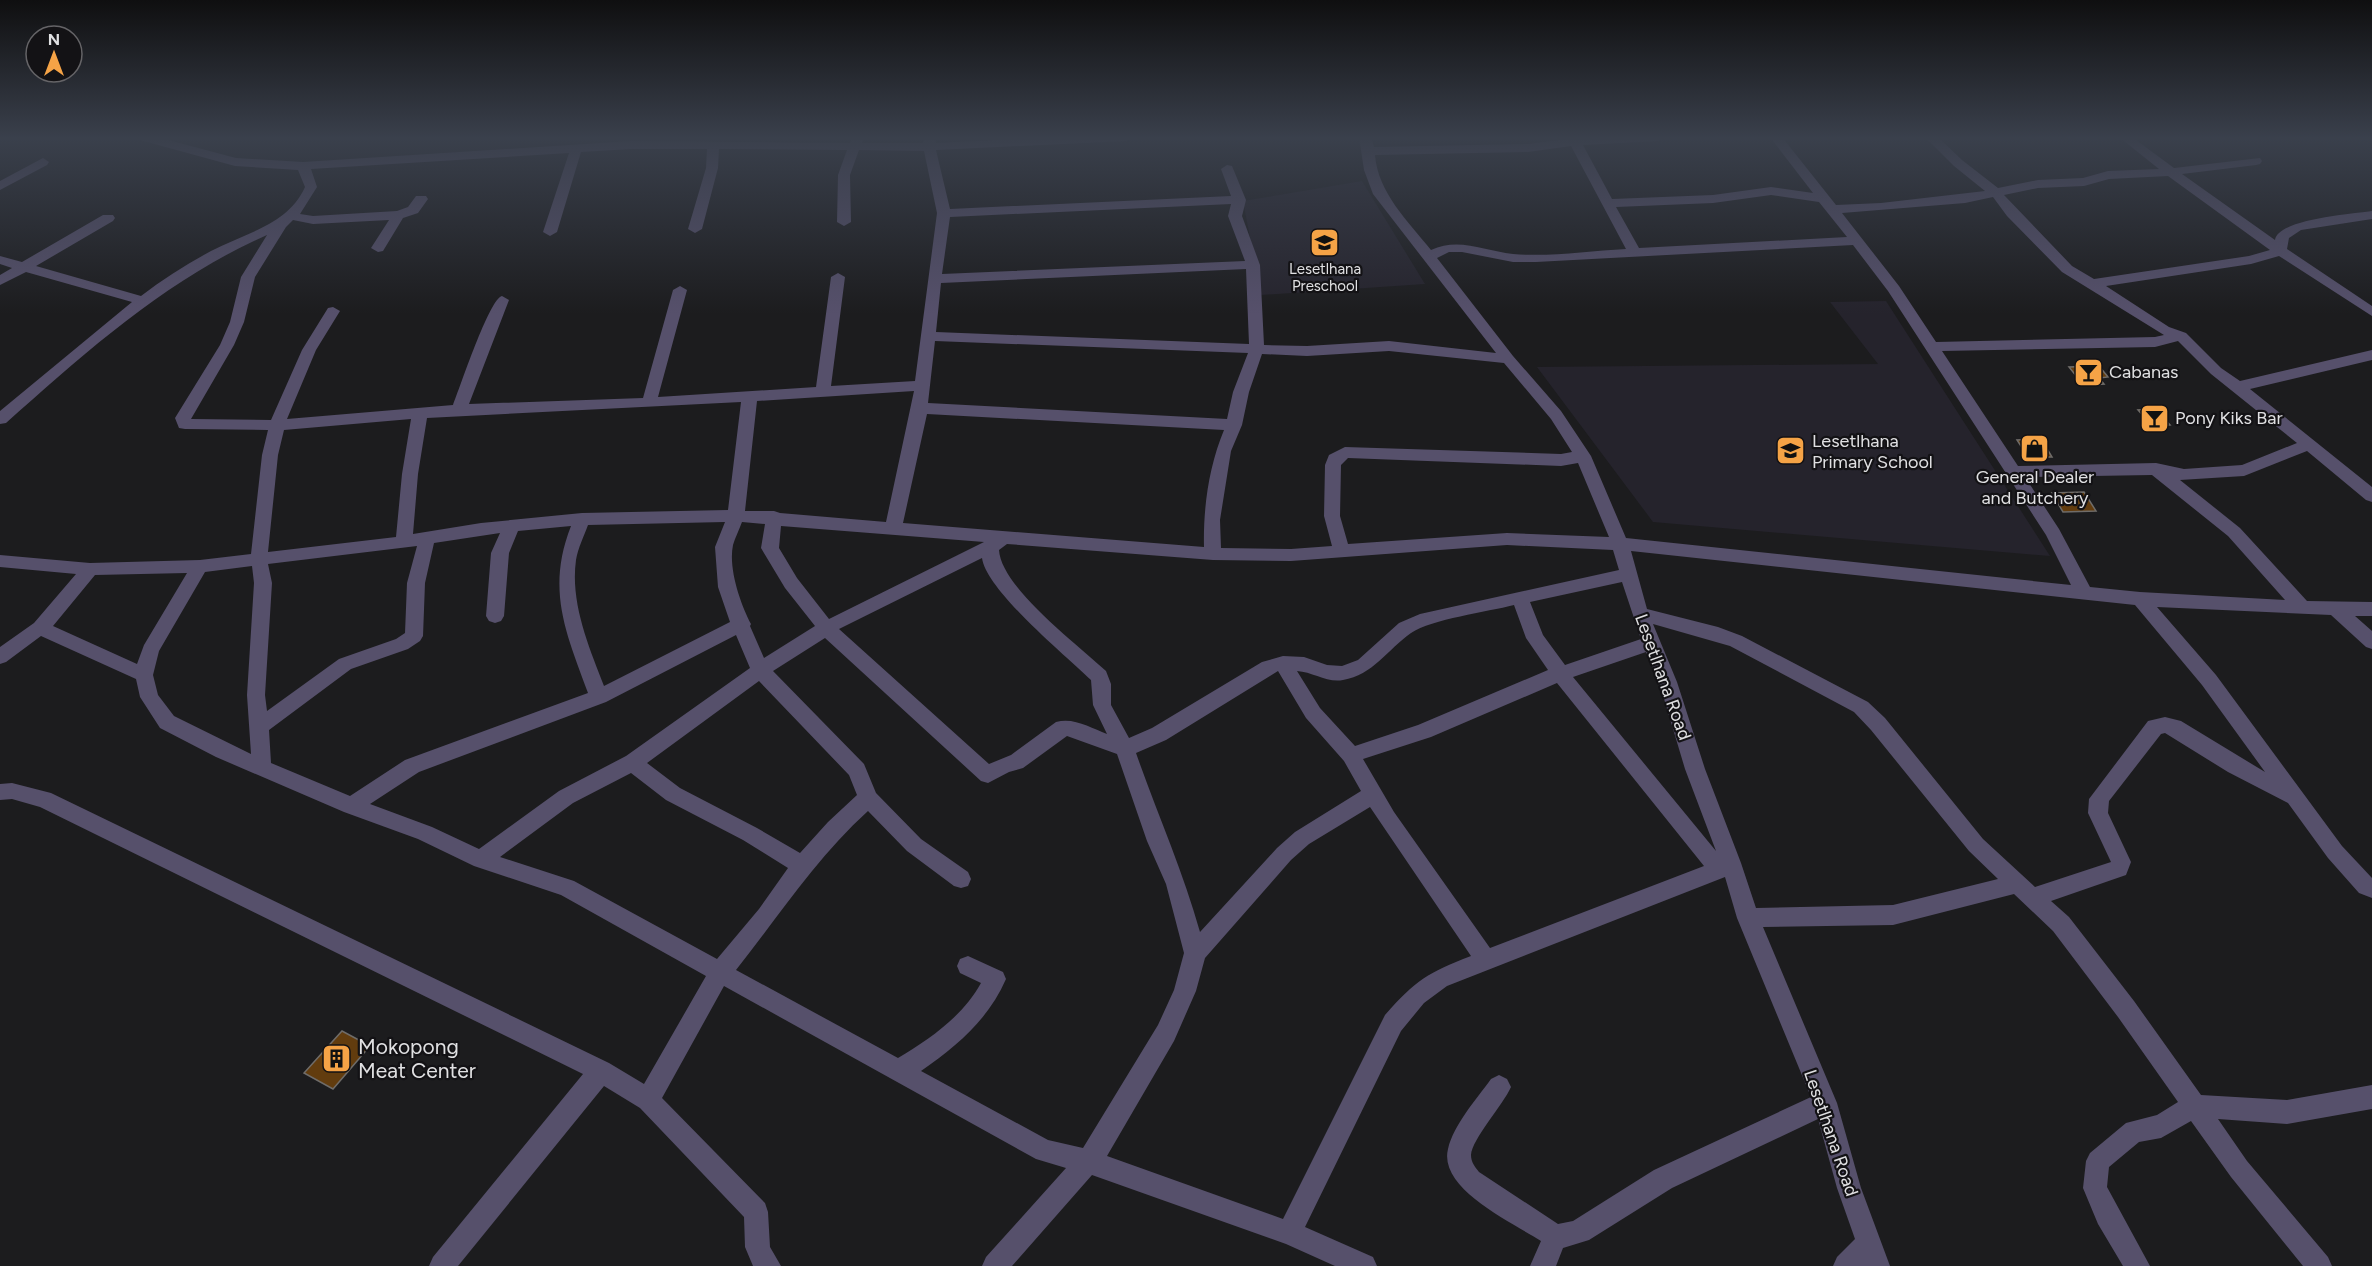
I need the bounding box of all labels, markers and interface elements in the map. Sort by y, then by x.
north arrow [24,24,84,84]
text: N [48,30,60,49]
school or university icon: Lesetlhana Preschool [1309,226,1341,258]
place label: Lesetlhana Preschool [1289,260,1361,295]
bar icon: Cabanas [2072,356,2104,388]
place label: Cabanas [2109,361,2179,383]
bar icon: Pony Kiks Bar [2138,402,2170,434]
place label: Pony Kiks Bar [2175,407,2283,429]
place label: Lesetlhana Primary School [1812,430,1933,473]
shop icon: General Dealer and Butchery [2019,432,2051,464]
school or university icon: Lesetlhana Primary School [1775,435,1807,467]
place label: General Dealer and Butchery [1976,466,2094,509]
street label: Lesetlhana Road [1630,611,1696,743]
place label: Mokopong Meat Center [358,1034,476,1083]
building icon: Mokopong Meat Center [321,1043,353,1075]
street label: Lesetlhana Road [1799,1067,1863,1199]

